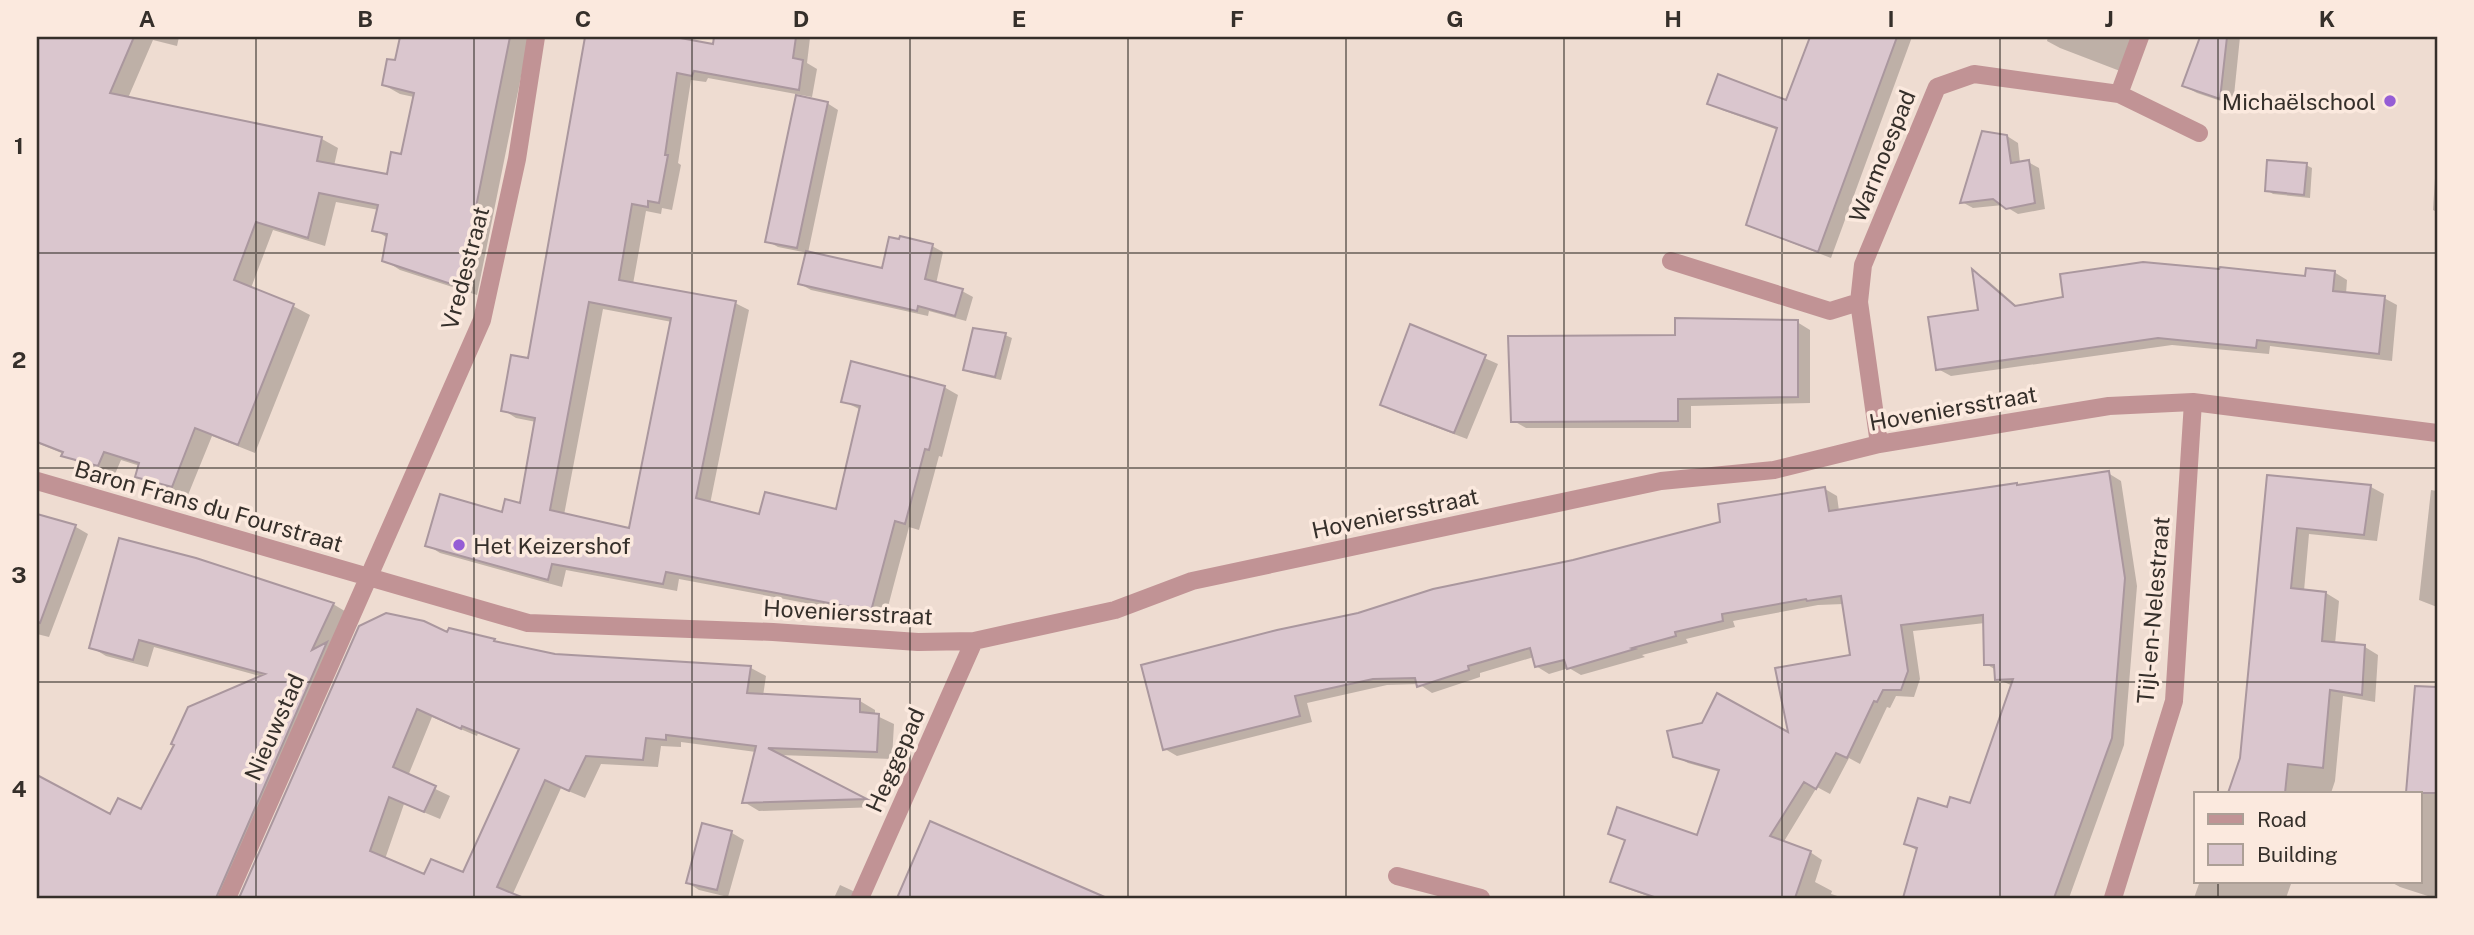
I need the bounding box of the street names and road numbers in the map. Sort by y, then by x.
street label: Warmoespad [1843,86,1921,226]
street label: Vredestraat [436,203,494,333]
street label: Hoveniersstraat [1867,380,2039,436]
street label: Baron Frans du Fourstraat [72,455,346,557]
street label: Hoveniersstraat [1309,482,1481,544]
street label: Tijl-en-Nelestraat [2131,515,2175,705]
street label: Hoveniersstraat [762,594,934,630]
street label: Nieuwstad [239,670,309,784]
street label: Heggepad [860,704,930,816]

